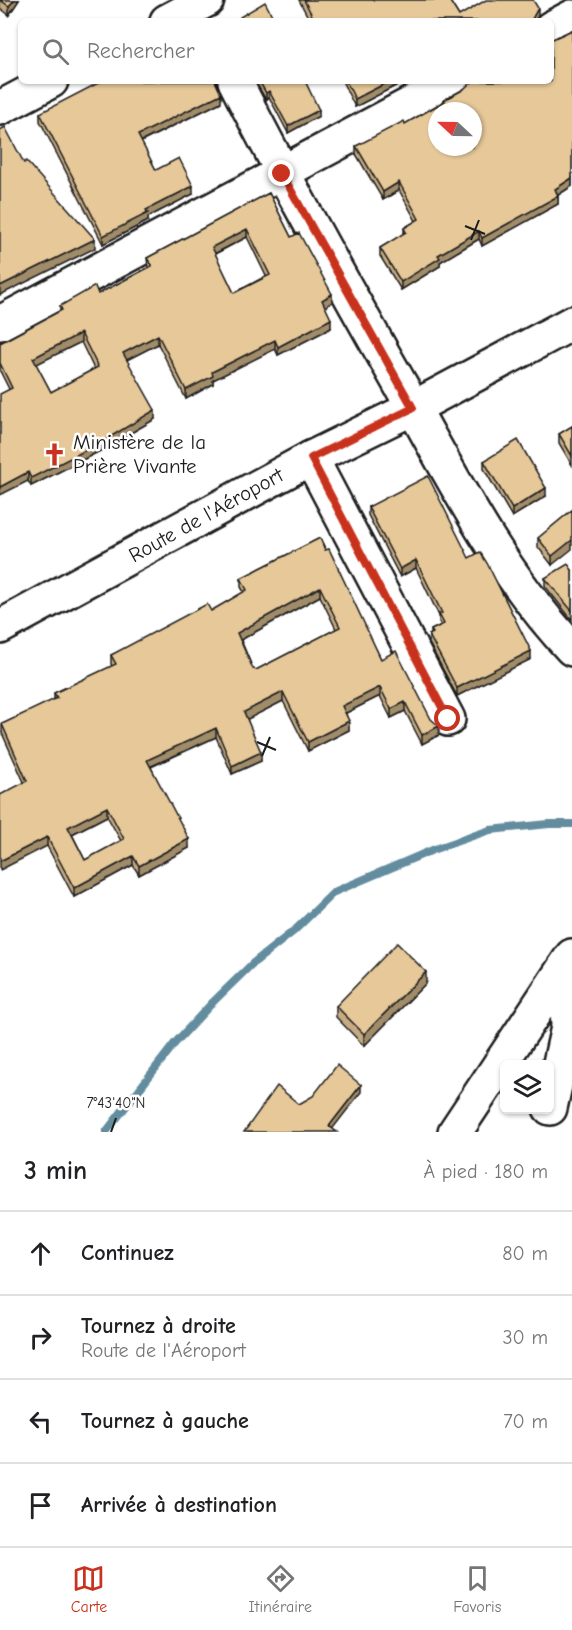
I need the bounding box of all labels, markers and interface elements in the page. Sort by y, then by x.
search box [18,18,554,84]
icon: search [39,35,72,68]
text: Rechercher [87,38,195,64]
north arrow [428,102,482,156]
route end [268,160,294,186]
place label: Ministère de la Prière Vivante [73,430,206,478]
church icon: Ministère de la Prière Vivante [42,441,68,467]
street label: Route de l'Aéroport [125,462,288,567]
route start [434,705,460,731]
map controls [500,1060,554,1114]
button: layers [500,1060,554,1114]
text: 7°43'40"N [87,1094,145,1112]
text: 3 min [24,1156,87,1186]
text: À pied · 180 m [423,1160,548,1183]
icon: ahead [24,1237,57,1270]
text: Continuez [81,1240,174,1266]
text: 80 m [502,1242,548,1265]
text: Tournez à droite [81,1313,236,1339]
icon: right [24,1321,57,1354]
text: 30 m [502,1326,548,1349]
text: Route de l'Aéroport [81,1339,246,1362]
icon: left [24,1405,57,1438]
text: Tournez à gauche [81,1408,249,1434]
text: 70 m [503,1410,548,1433]
icon: arrive [24,1489,57,1522]
text: Arrivée à destination [81,1492,277,1518]
tab: Carte [71,1562,107,1616]
tab: Itinéraire [249,1562,312,1616]
tab: Favoris [453,1562,501,1616]

